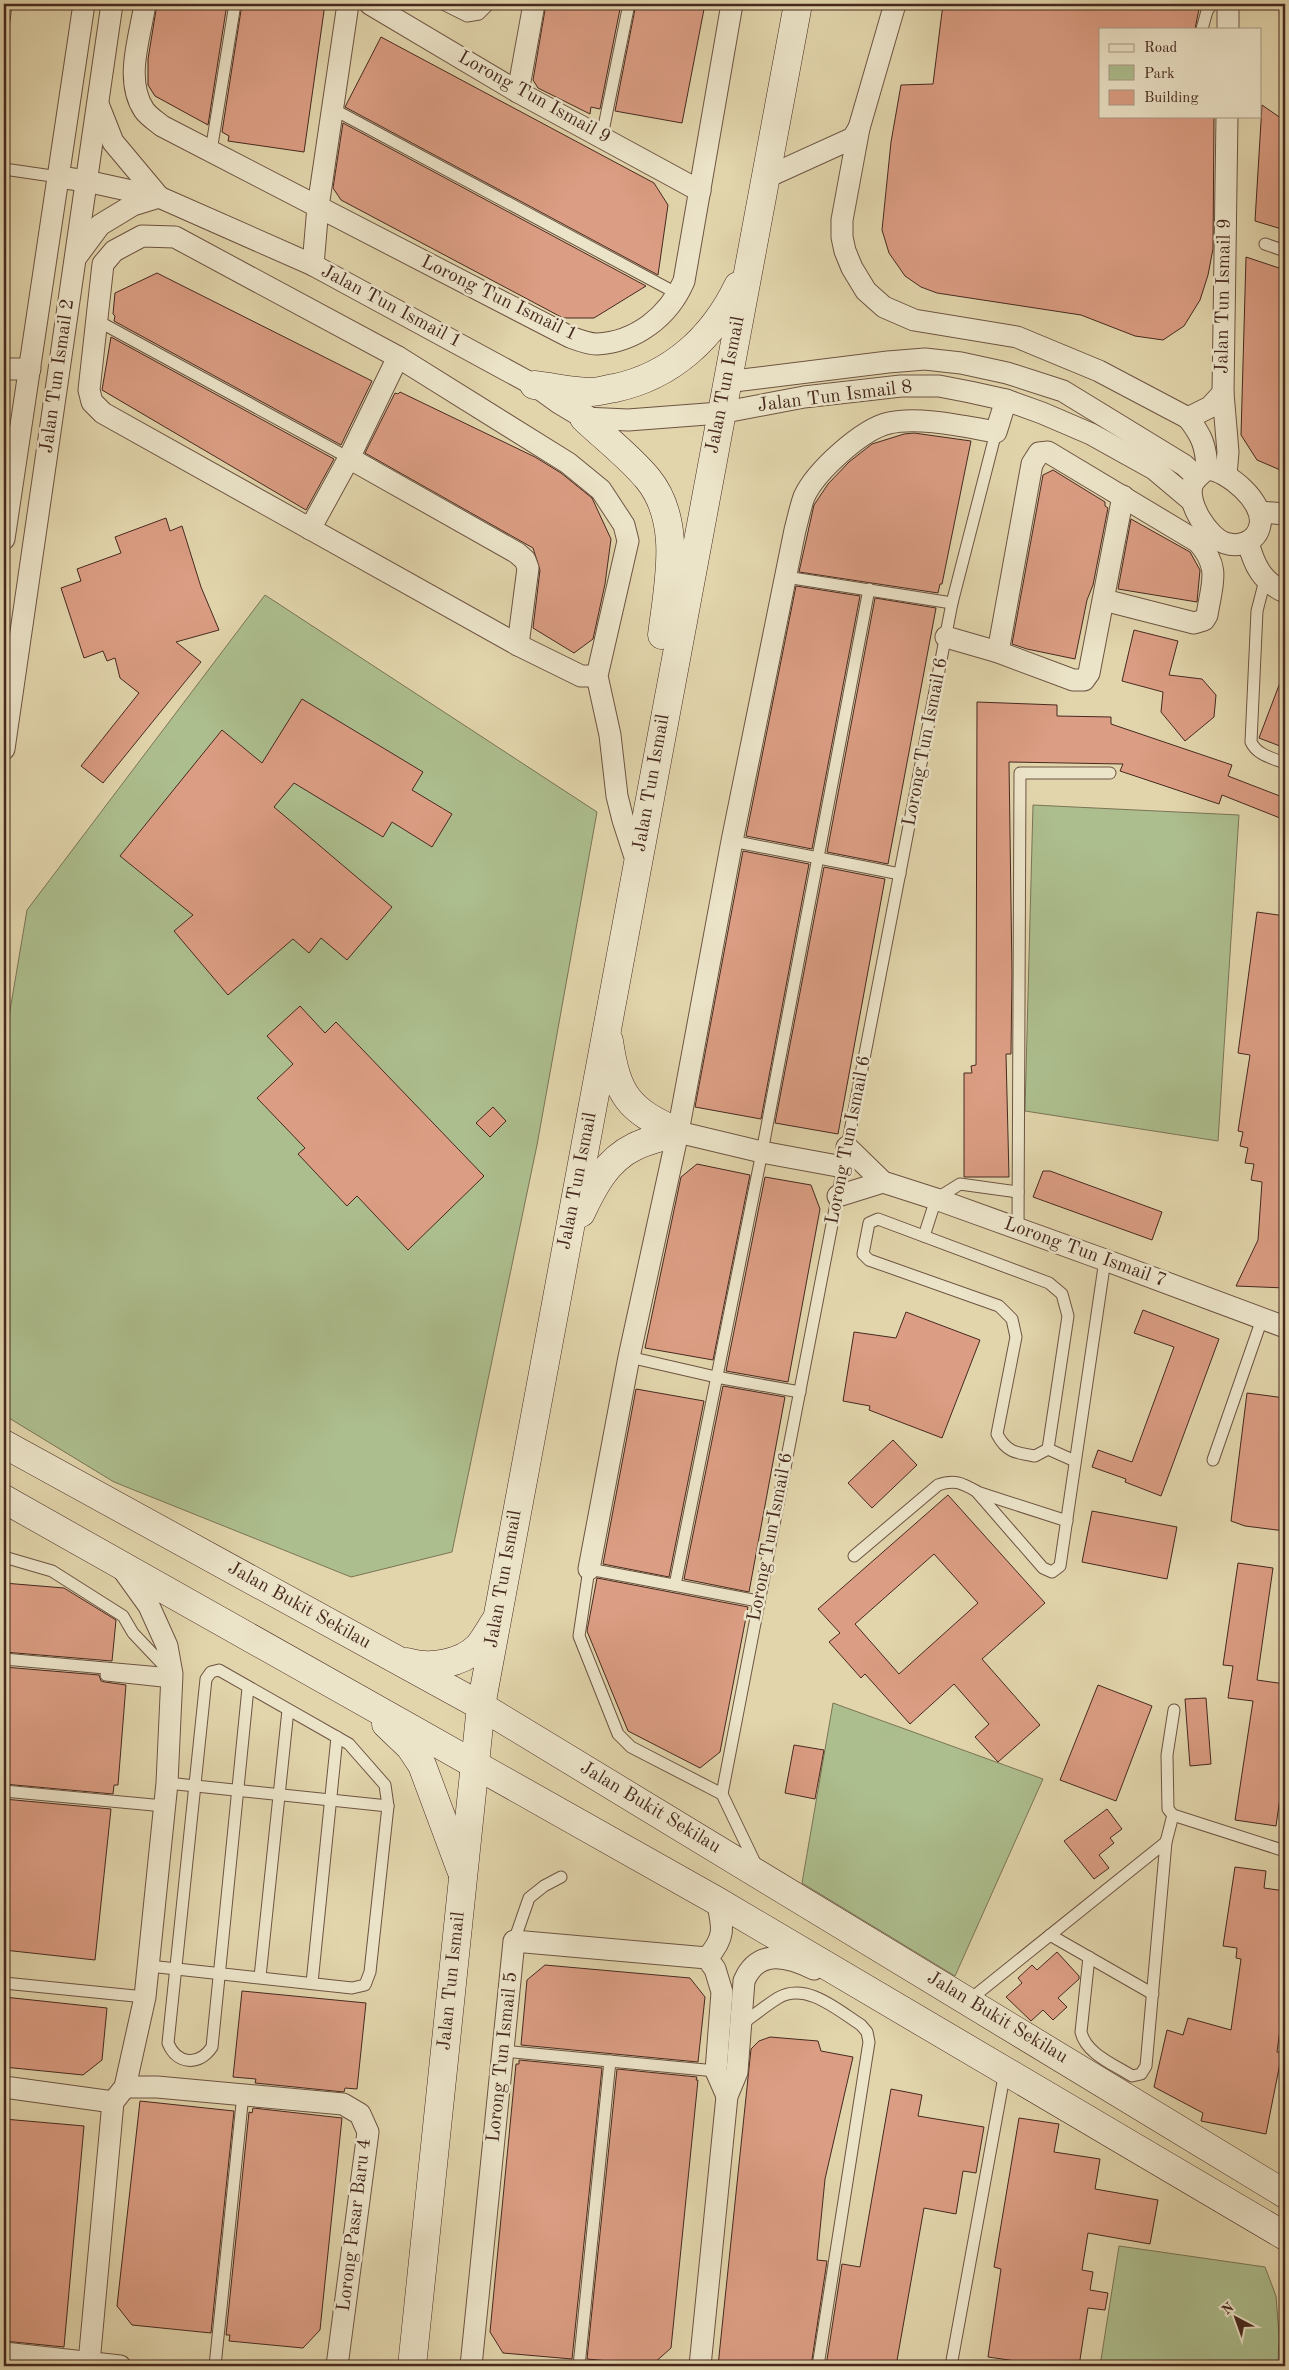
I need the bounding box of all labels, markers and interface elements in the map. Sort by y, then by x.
legend [1099,28,1262,118]
text: Road [1144,41,1178,56]
street label: Lorong Tun Ismail 9 [454,48,614,148]
text: Park [1144,67,1175,82]
text: Building [1144,91,1199,106]
street label: Jalan Tun Ismail 9 [1213,218,1235,374]
street label: Lorong Tun Ismail 1 [418,253,580,345]
street label: Jalan Tun Ismail 1 [318,262,464,352]
street label: Jalan Tun Ismail 2 [38,298,78,454]
street label: Jalan Tun Ismail [703,315,749,455]
street label: Jalan Tun Ismail 8 [757,378,913,416]
street label: Lorong Tun Ismail 6 [900,656,952,828]
street label: Jalan Tun Ismail [631,713,673,853]
street label: Lorong Tun Ismail 6 [823,1054,875,1226]
street label: Jalan Tun Ismail [555,1111,601,1251]
street label: Lorong Tun Ismail 7 [1001,1215,1169,1291]
street label: Lorong Tun Ismail 6 [745,1451,797,1623]
street label: Jalan Tun Ismail [483,1509,525,1649]
street label: Jalan Bukit Sekilau [224,1559,374,1653]
street label: Jalan Bukit Sekilau [576,1759,724,1857]
street label: Jalan Tun Ismail [435,1911,469,2051]
street label: Jalan Bukit Sekilau [923,1969,1071,2067]
street label: Lorong Tun Ismail 5 [485,1971,521,2143]
street label: Lorong Pasar Baru 4 [335,2137,375,2313]
north arrow [1212,2292,1262,2342]
text: N [1219,2300,1237,2318]

